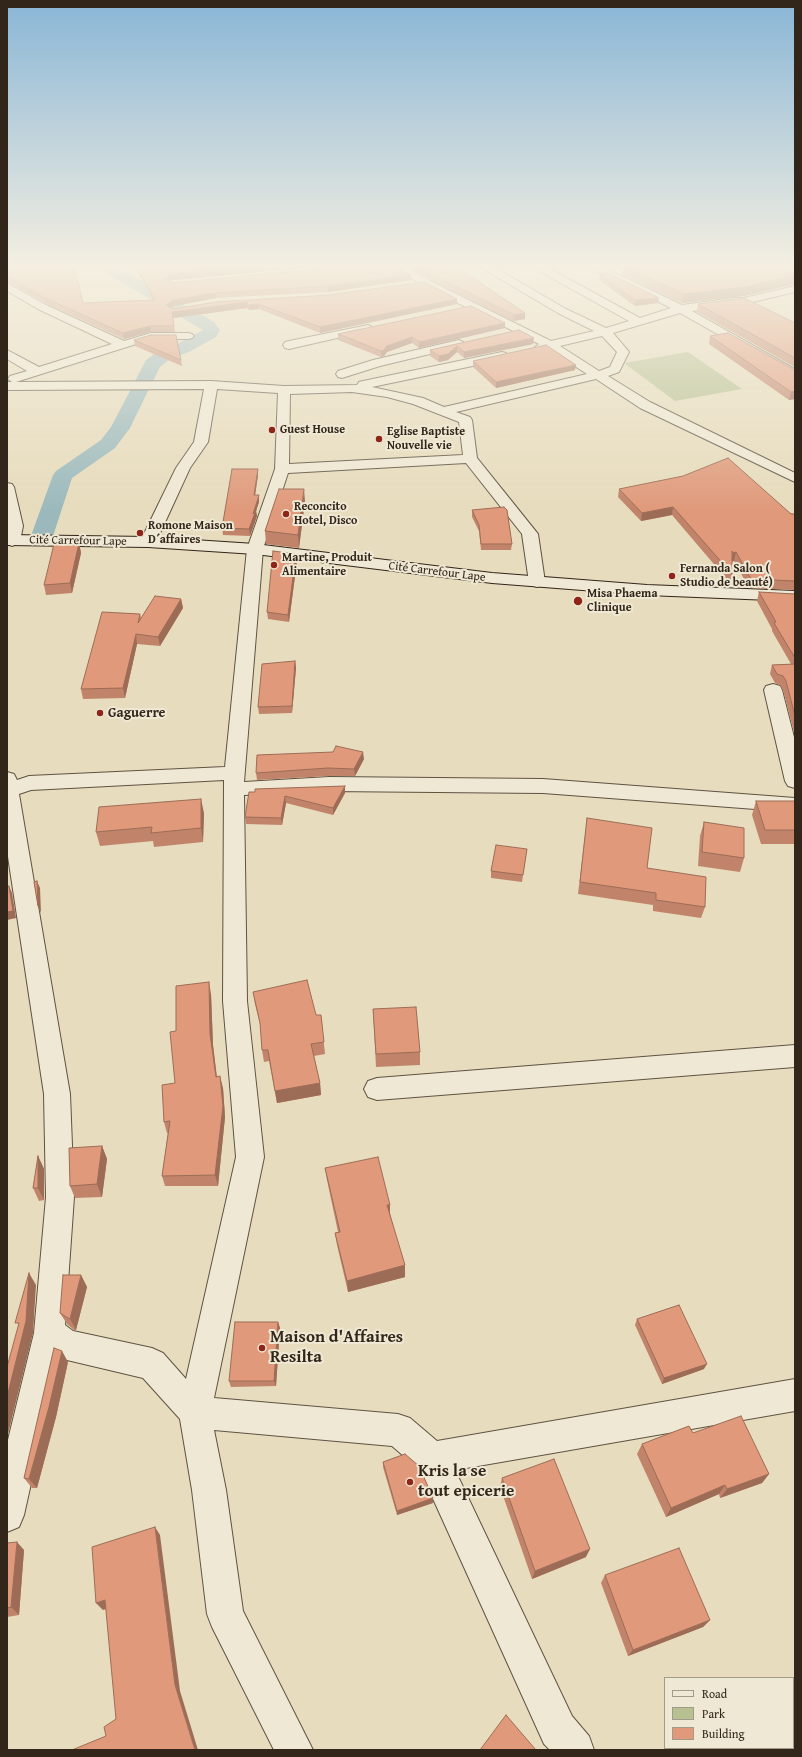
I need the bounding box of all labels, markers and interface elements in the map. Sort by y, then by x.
place label: Guest House [280,423,345,437]
marker: Guest House [267,425,277,435]
place label: Eglise Baptiste Nouvelle vie [387,425,465,453]
marker: Eglise Baptiste Nouvelle vie [374,434,384,444]
place label: Reconcito Hotel, Disco [294,500,358,528]
marker: Reconcito Hotel, Disco [281,509,291,519]
place label: Romone Maison D´affaires [148,519,233,547]
marker: Romone Maison D´affaires [135,528,145,538]
street label: Cité Carrefour Lape [29,533,127,549]
place label: Martine, Produit Alimentaire [282,551,372,579]
street label: Cité Carrefour Lape [388,559,486,585]
marker: Martine, Produit Alimentaire [269,560,279,570]
place label: Fernanda Salon ( Studio de beauté) [680,562,773,590]
marker: Fernanda Salon ( Studio de beauté) [667,571,677,581]
place label: Misa Phaema Clinique [587,587,658,615]
marker: Misa Phaema Clinique [572,595,584,607]
place label: Gaguerre [108,705,165,721]
marker: Gaguerre [95,708,105,718]
place label: Maison d'Affaires Resilta [270,1328,403,1368]
marker: Maison d'Affaires Resilta [257,1343,267,1353]
place label: Kris la se tout epicerie [418,1462,514,1502]
marker: Kris la se tout epicerie [405,1477,415,1487]
legend [664,1677,794,1749]
text: Road [702,1685,727,1702]
text: Park [702,1705,725,1722]
text: Building [702,1725,745,1742]

